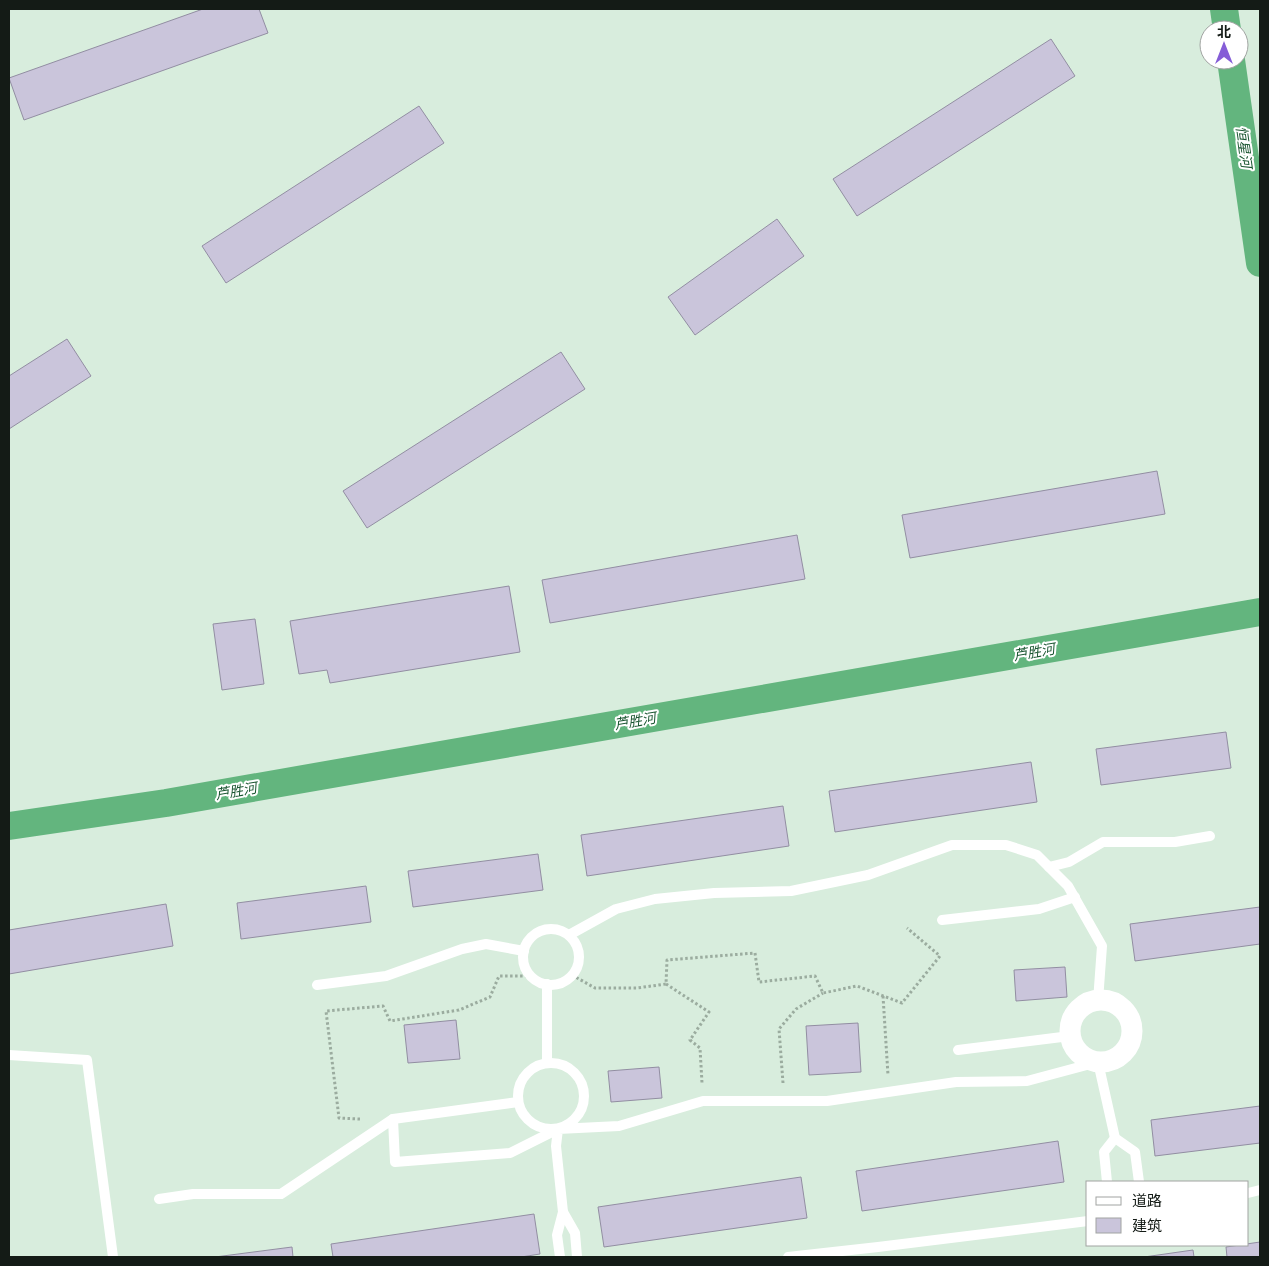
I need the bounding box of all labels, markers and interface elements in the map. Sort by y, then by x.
north arrow [1199,20,1249,70]
text: 北 [1217,24,1231,40]
water label: 恒星河 [1233,125,1255,172]
water label: 芦胜河 [1012,640,1059,664]
water label: 芦胜河 [613,709,660,733]
water label: 芦胜河 [214,779,261,803]
legend [1086,1181,1249,1246]
text: 道路 [1132,1192,1162,1209]
text: 建筑 [1132,1217,1162,1234]

